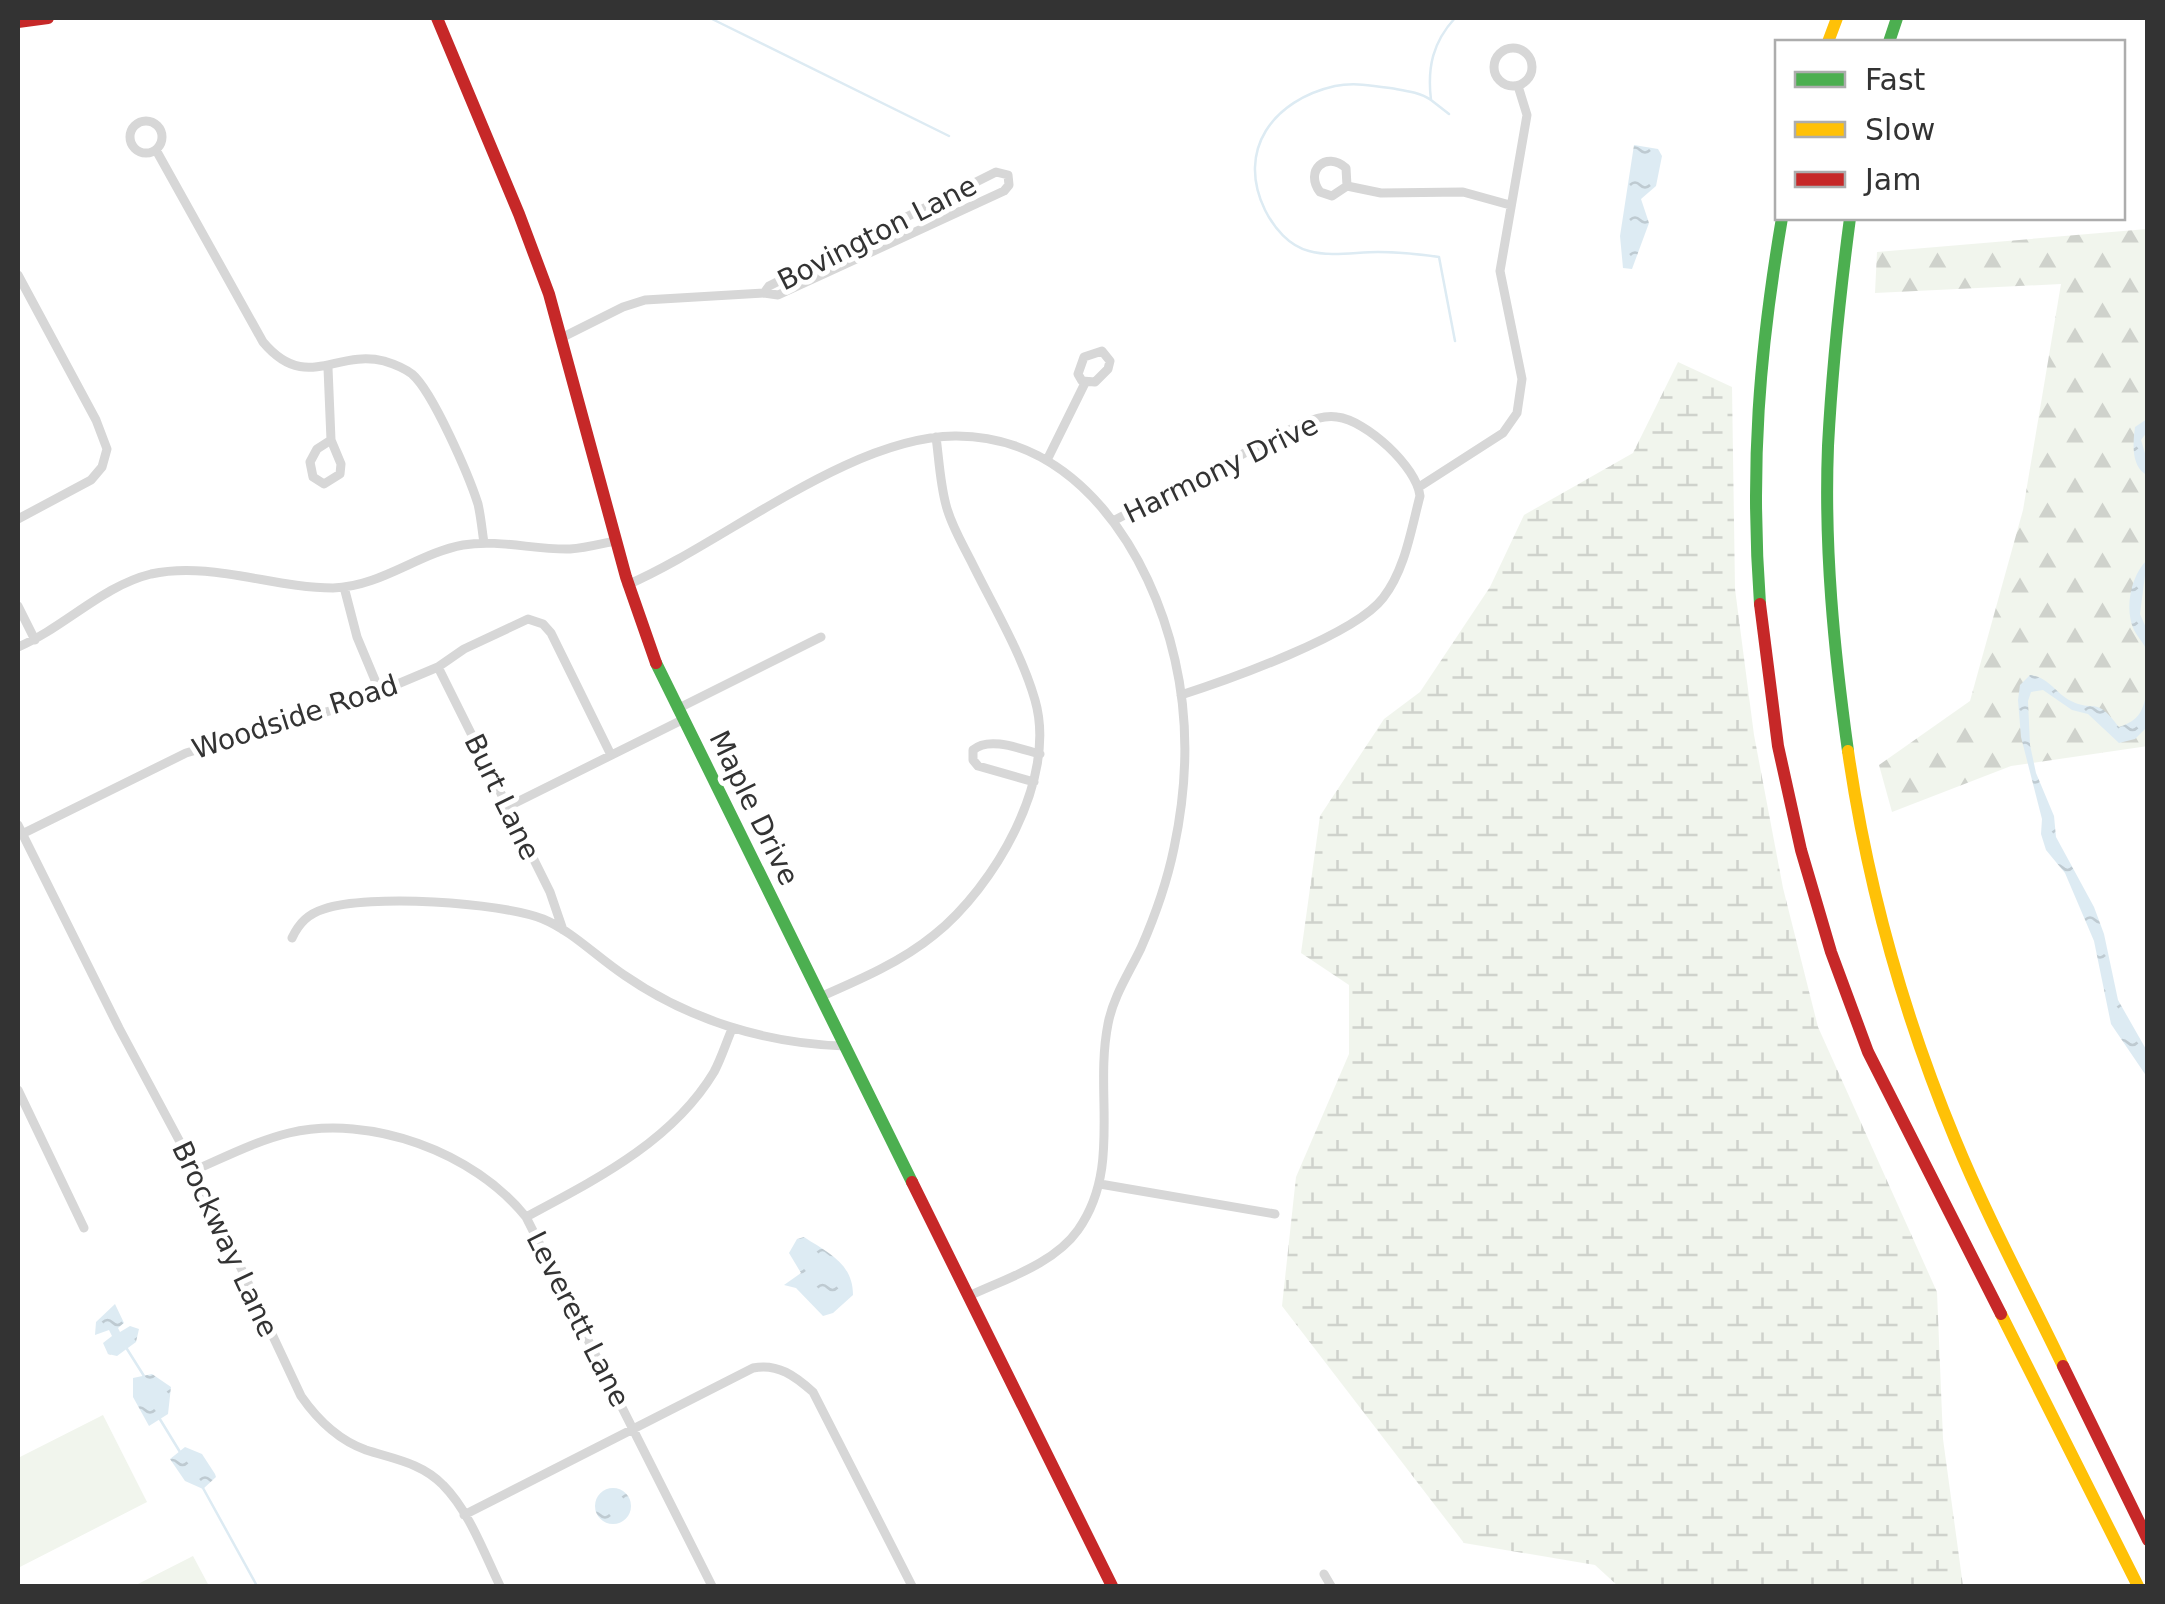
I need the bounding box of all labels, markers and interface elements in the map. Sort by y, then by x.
legend [1775,40,2125,220]
text: Fast [1865,62,1926,97]
text: Slow [1865,112,1935,147]
text: Jam [1863,162,1921,197]
street label: Bovington Lane [772,169,982,297]
street label: Harmony Drive [1119,408,1323,530]
street label: Woodside Road [188,668,402,766]
street label: Maple Drive [702,725,806,891]
street label: Burt Lane [457,729,547,865]
street label: Brockway Lane [165,1136,285,1342]
street label: Leverett Lane [520,1226,636,1412]

